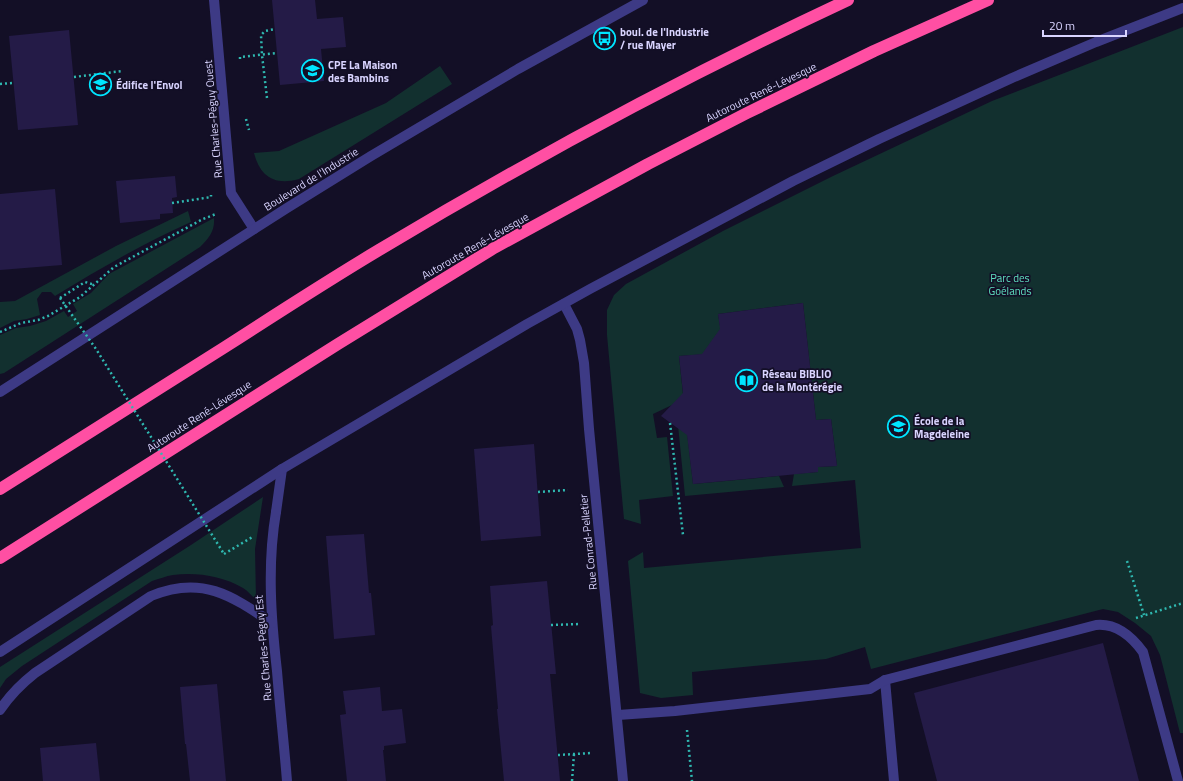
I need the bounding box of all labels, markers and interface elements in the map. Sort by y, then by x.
scale bar [1043,12,1126,38]
text: 20 m [1049,16,1075,35]
place label: boul. de l'Industrie / rue Mayer [620,24,709,53]
bus stop icon: boul. de l'Industrie / rue Mayer [592,25,618,51]
place label: CPE La Maison des Bambins [328,57,397,86]
school or university icon: CPE La Maison des Bambins [299,58,325,84]
street label: Autoroute René-Lévesque [703,58,820,126]
street label: Rue Charles-Péguy Ouest [200,59,226,179]
school or university icon: Édifice l'Envol [88,72,114,98]
place label: Édifice l'Envol [116,77,183,93]
street label: Boulevard de l'Industrie [261,143,362,215]
street label: Autoroute René-Lévesque [418,208,532,283]
park label: Parc des Goélands [988,270,1032,299]
place label: Réseau BIBLIO de la Montérégie [762,366,842,395]
library icon: Réseau BIBLIO de la Montérégie [734,367,760,393]
street label: Autoroute René-Lévesque [144,376,255,456]
place label: École de la Magdeleine [914,413,970,442]
school or university icon: École de la Magdeleine [886,414,912,440]
street label: Rue Conrad-Pelletier [575,493,601,591]
street label: Rue Charles-Péguy Est [250,594,276,702]

